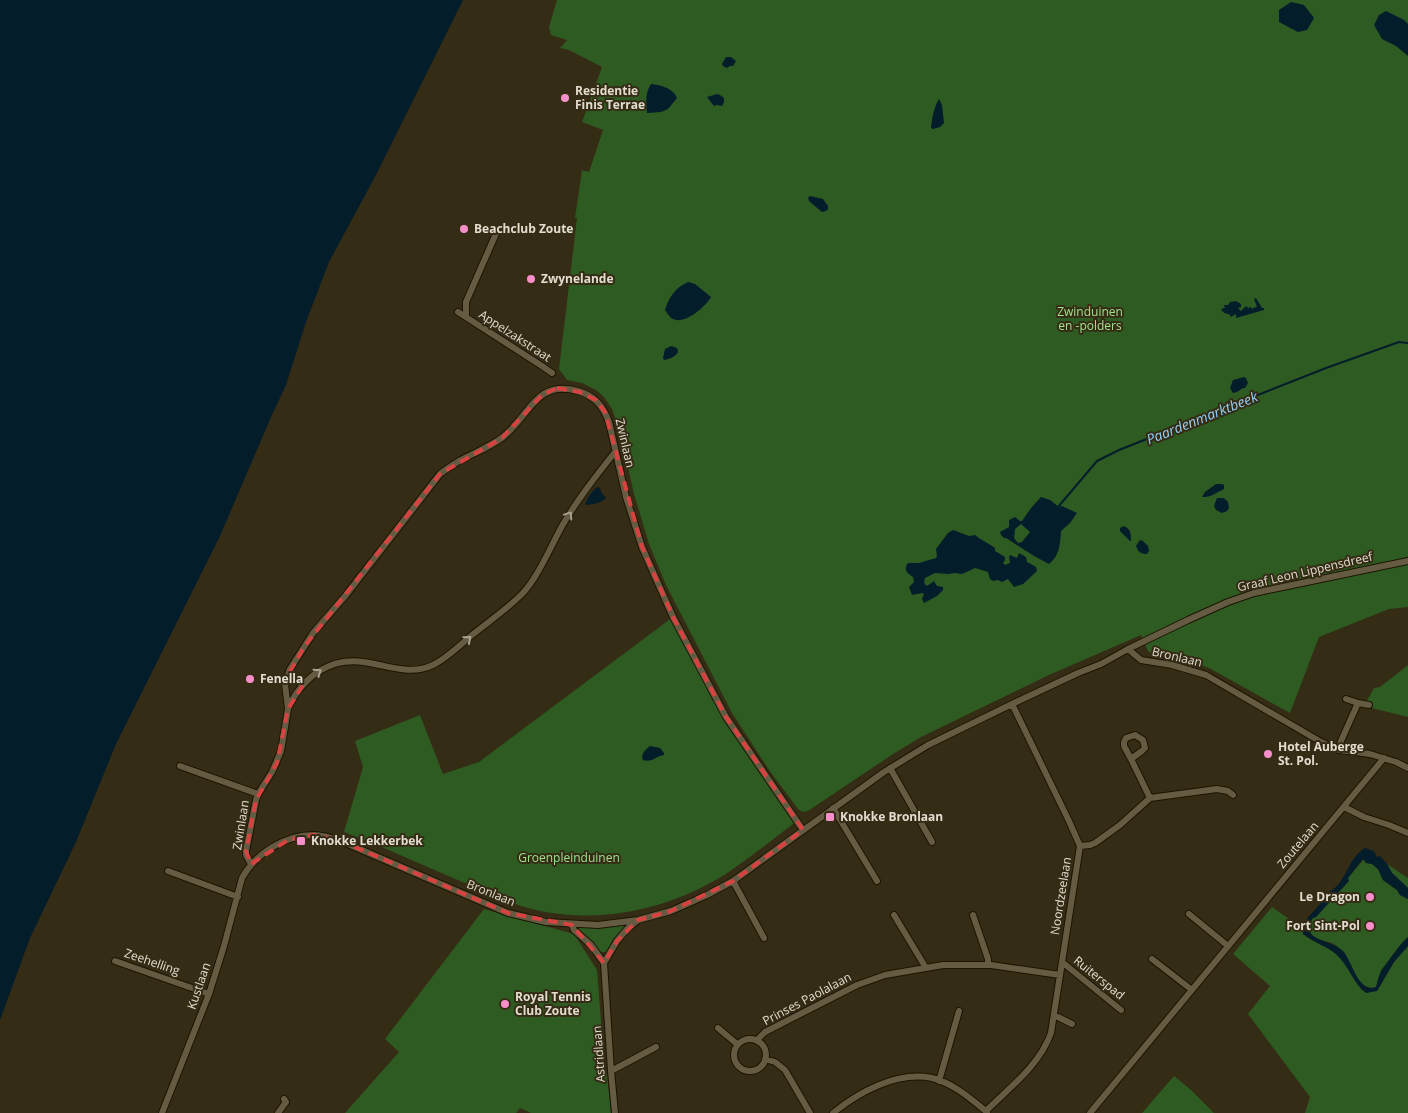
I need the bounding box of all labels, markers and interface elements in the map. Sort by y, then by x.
place label: Residentie Finis Terrae [575,82,645,113]
marker: Residentie Finis Terrae [559,92,571,104]
place label: Beachclub Zoute [474,220,573,237]
marker: Beachclub Zoute [458,223,470,235]
place label: Zwynelande [541,270,614,287]
marker: Zwynelande [525,273,537,285]
park label: Zwinduinen en -polders [1057,303,1123,334]
street label: Appelzakstraat [476,306,555,365]
water label: Paardenmarktbeek [1143,386,1261,449]
street label: Zwinlaan [612,416,639,469]
one-way arrow [563,512,572,521]
street label: Graaf Leon Lippensdreef [1236,547,1375,595]
one-way arrow [462,636,471,645]
street label: Bronlaan [1150,642,1204,671]
one-way arrow [313,669,322,679]
place label: Fenella [260,670,303,687]
marker: Fenella [244,673,256,685]
place label: Hotel Auberge St. Pol. [1278,738,1364,769]
marker: Hotel Auberge St. Pol. [1262,748,1274,760]
street label: Zwinlaan [228,799,253,851]
place label: Knokke Bronlaan [840,808,943,825]
marker: Knokke Bronlaan [824,811,836,823]
street label: Zoutelaan [1273,818,1322,872]
place label: Knokke Lekkerbek [311,832,423,849]
marker: Knokke Lekkerbek [295,835,307,847]
park label: Groenpleinduinen [518,849,620,866]
street label: Noordzeelaan [1046,856,1075,936]
street label: Bronlaan [464,875,518,910]
place label: Le Dragon [1299,888,1360,905]
marker: Le Dragon [1364,891,1376,903]
place label: Fort Sint-Pol [1286,917,1360,934]
marker: Fort Sint-Pol [1364,920,1376,932]
street label: Zeehelling [122,944,183,979]
street label: Ruiterspad [1070,952,1128,1003]
street label: Kustlaan [183,960,214,1012]
street label: Prinses Paolalaan [759,968,854,1029]
place label: Royal Tennis Club Zoute [515,988,591,1019]
marker: Royal Tennis Club Zoute [499,998,511,1010]
street label: Astridlaan [588,1025,609,1083]

